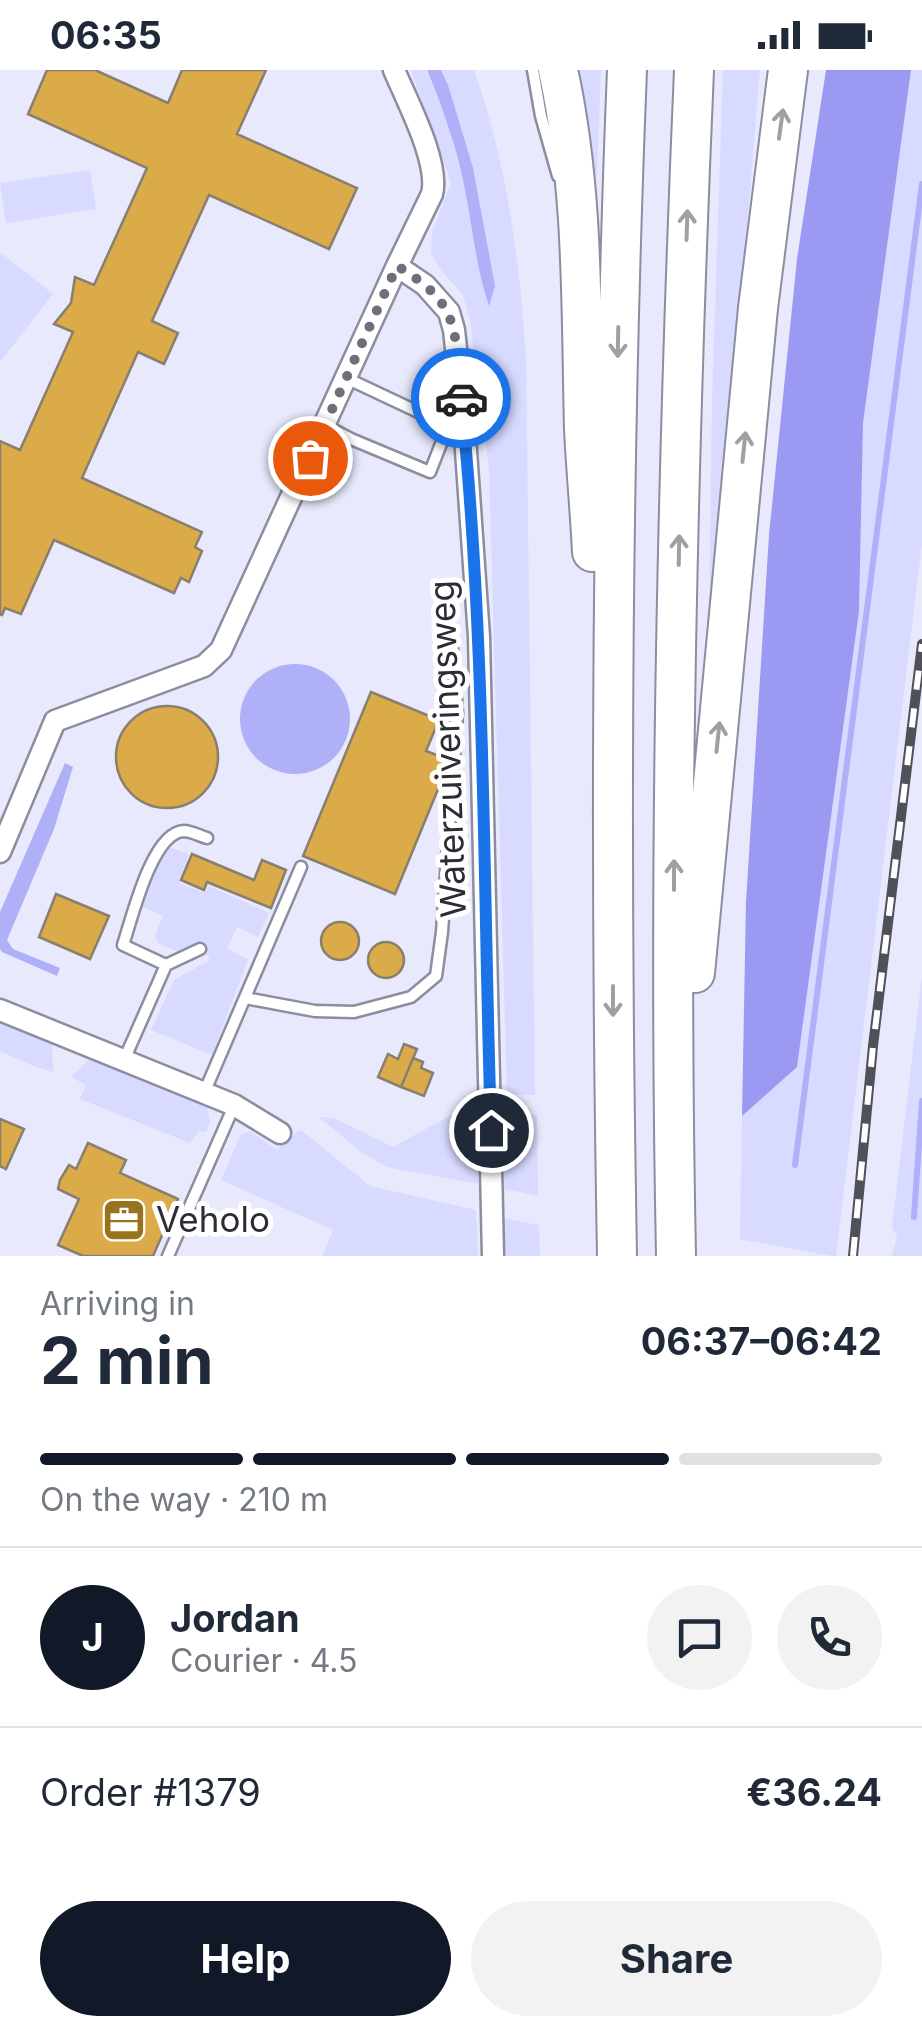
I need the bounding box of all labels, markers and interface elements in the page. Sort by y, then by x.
text: 06:35 [50,12,162,58]
one-way arrow [772,108,790,140]
one-way arrow [678,210,697,242]
one-way arrow [609,326,628,358]
courier [411,348,511,448]
icon: car [434,371,489,426]
pin [268,416,353,501]
icon: bag [283,431,338,486]
one-way arrow [735,431,754,463]
one-way arrow [669,535,688,567]
street label: Waterzuiveringsweg [420,580,474,918]
one-way arrow [709,722,728,754]
one-way arrow [664,860,684,892]
one-way arrow [604,985,623,1017]
pin [449,1088,534,1173]
icon: home [464,1103,519,1158]
office icon: Veholo [101,1197,147,1243]
place label: Veholo [156,1198,270,1240]
text: Arriving in [40,1284,195,1323]
text: 06:37–06:42 [641,1318,882,1364]
text: 2 min [40,1321,214,1400]
text: On the way · 210 m [40,1480,328,1519]
button: chat [647,1585,752,1690]
button: phone [777,1585,882,1690]
text: Jordan [170,1595,300,1641]
text: J [81,1614,104,1660]
text: Courier · 4.5 [170,1641,358,1680]
text: Order #1379 [40,1769,261,1815]
text: €36.24 [746,1769,882,1815]
button: Help [40,1901,451,2016]
button: Share [471,1901,882,2016]

